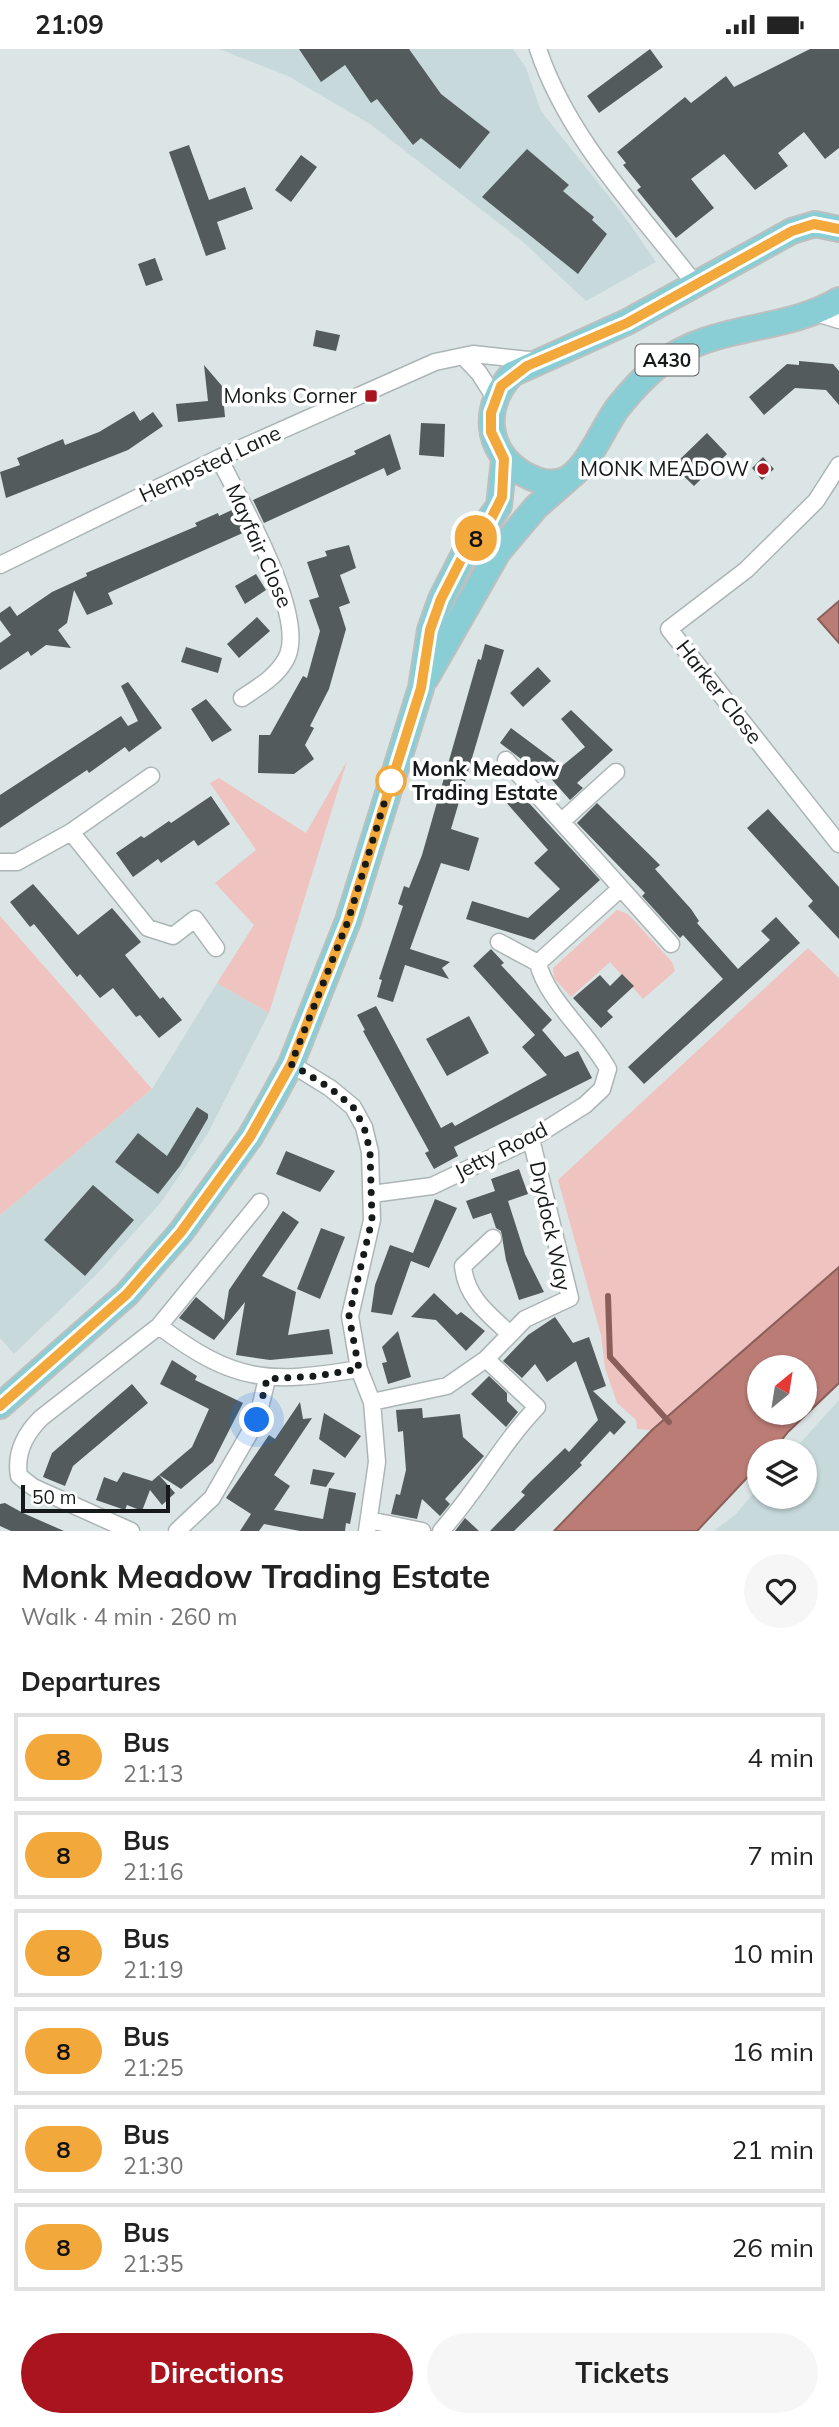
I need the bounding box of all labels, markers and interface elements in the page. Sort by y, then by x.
text: 21:09 [35,8,104,41]
road number: A430 [636,345,698,375]
place label: Monks Corner [224,382,357,408]
marker: Monks Corner [363,388,379,404]
street label: Hempsted Lane [135,419,285,507]
place label: MONK MEADOW [580,455,749,481]
marker: MONK MEADOW [755,461,771,477]
street label: Mayfair Close [221,480,299,611]
line badge: 8 [453,515,499,561]
text: 8 [469,523,483,553]
street label: Harker Close [671,634,768,748]
place label: Monk Meadow Trading Estate [412,755,560,805]
marker: Monk Meadow Trading Estate [376,766,406,796]
street label: Jetty Road [450,1116,551,1185]
street label: Drydock Way [525,1159,577,1293]
north arrow [747,1355,817,1425]
map controls [747,1355,817,1509]
your location [239,1402,274,1437]
button: layers [747,1439,817,1509]
scale bar [21,1482,170,1514]
text: 50 m [32,1485,76,1509]
button: heart [744,1554,818,1628]
text: Monk Meadow Trading Estate [21,1555,490,1596]
text: Walk · 4 min · 260 m [21,1602,238,1631]
text: Departures [21,1665,161,1698]
text: Bus [123,1726,169,1759]
text: 4 min [747,1741,814,1774]
text: 8 [56,1742,71,1772]
text: 21:13 [123,1759,183,1788]
text: Bus [123,1824,169,1857]
text: 7 min [747,1839,814,1872]
text: 8 [56,1840,71,1870]
text: 21:16 [123,1857,183,1886]
text: Bus [123,1922,169,1955]
text: 10 min [732,1937,814,1970]
text: 8 [56,1938,71,1968]
text: 21:19 [123,1955,183,1984]
text: Bus [123,2020,169,2053]
text: 16 min [732,2035,814,2068]
text: 8 [56,2036,71,2066]
text: 21:25 [123,2053,183,2082]
text: Bus [123,2118,169,2151]
text: 21 min [732,2133,814,2166]
text: 8 [56,2134,71,2164]
text: 21:30 [123,2151,183,2180]
text: Bus [123,2216,169,2249]
text: 26 min [732,2231,814,2264]
text: 8 [56,2232,71,2262]
text: 21:35 [123,2249,183,2278]
button: Directions [21,2333,413,2413]
button: Tickets [427,2333,818,2413]

